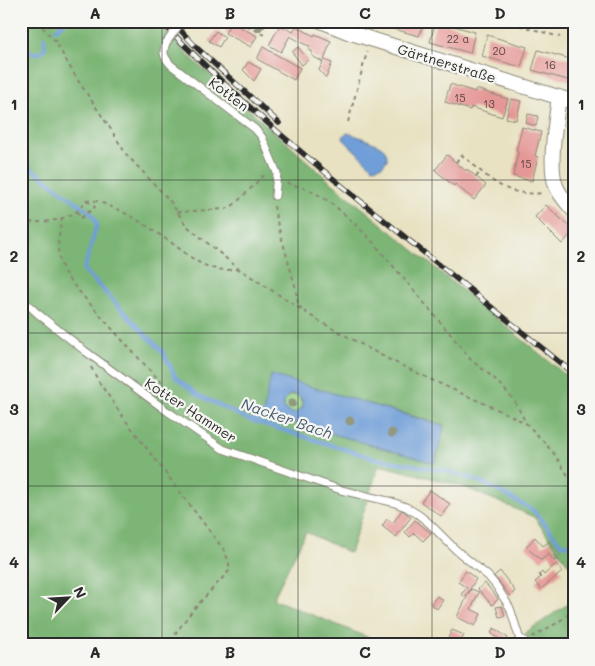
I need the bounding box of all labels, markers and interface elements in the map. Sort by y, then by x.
text: A [89,2,101,23]
text: B [225,2,235,23]
text: C [359,2,371,23]
text: D [494,2,506,23]
house number: 22 a [447,31,469,46]
street label: Gärtnerstraße [395,39,499,87]
house number: 20 [493,43,506,58]
house number: 16 [544,57,556,72]
street label: Kotten [205,73,253,115]
house number: 15 [454,90,466,105]
text: 1 [10,93,18,114]
text: 1 [577,93,585,114]
house number: 13 [483,96,495,111]
house number: 15 [520,156,532,171]
text: 2 [10,245,19,266]
text: 2 [577,245,586,266]
street label: Kotter Hammer [141,373,241,447]
water label: Nacker Bach [239,393,335,443]
text: 3 [9,398,19,419]
text: 3 [576,398,586,419]
text: 4 [9,551,19,572]
text: 4 [576,551,586,572]
north arrow [42,574,92,624]
text: N [69,583,91,601]
text: A [89,641,101,662]
text: B [225,641,235,662]
text: C [359,641,371,662]
text: D [494,641,506,662]

